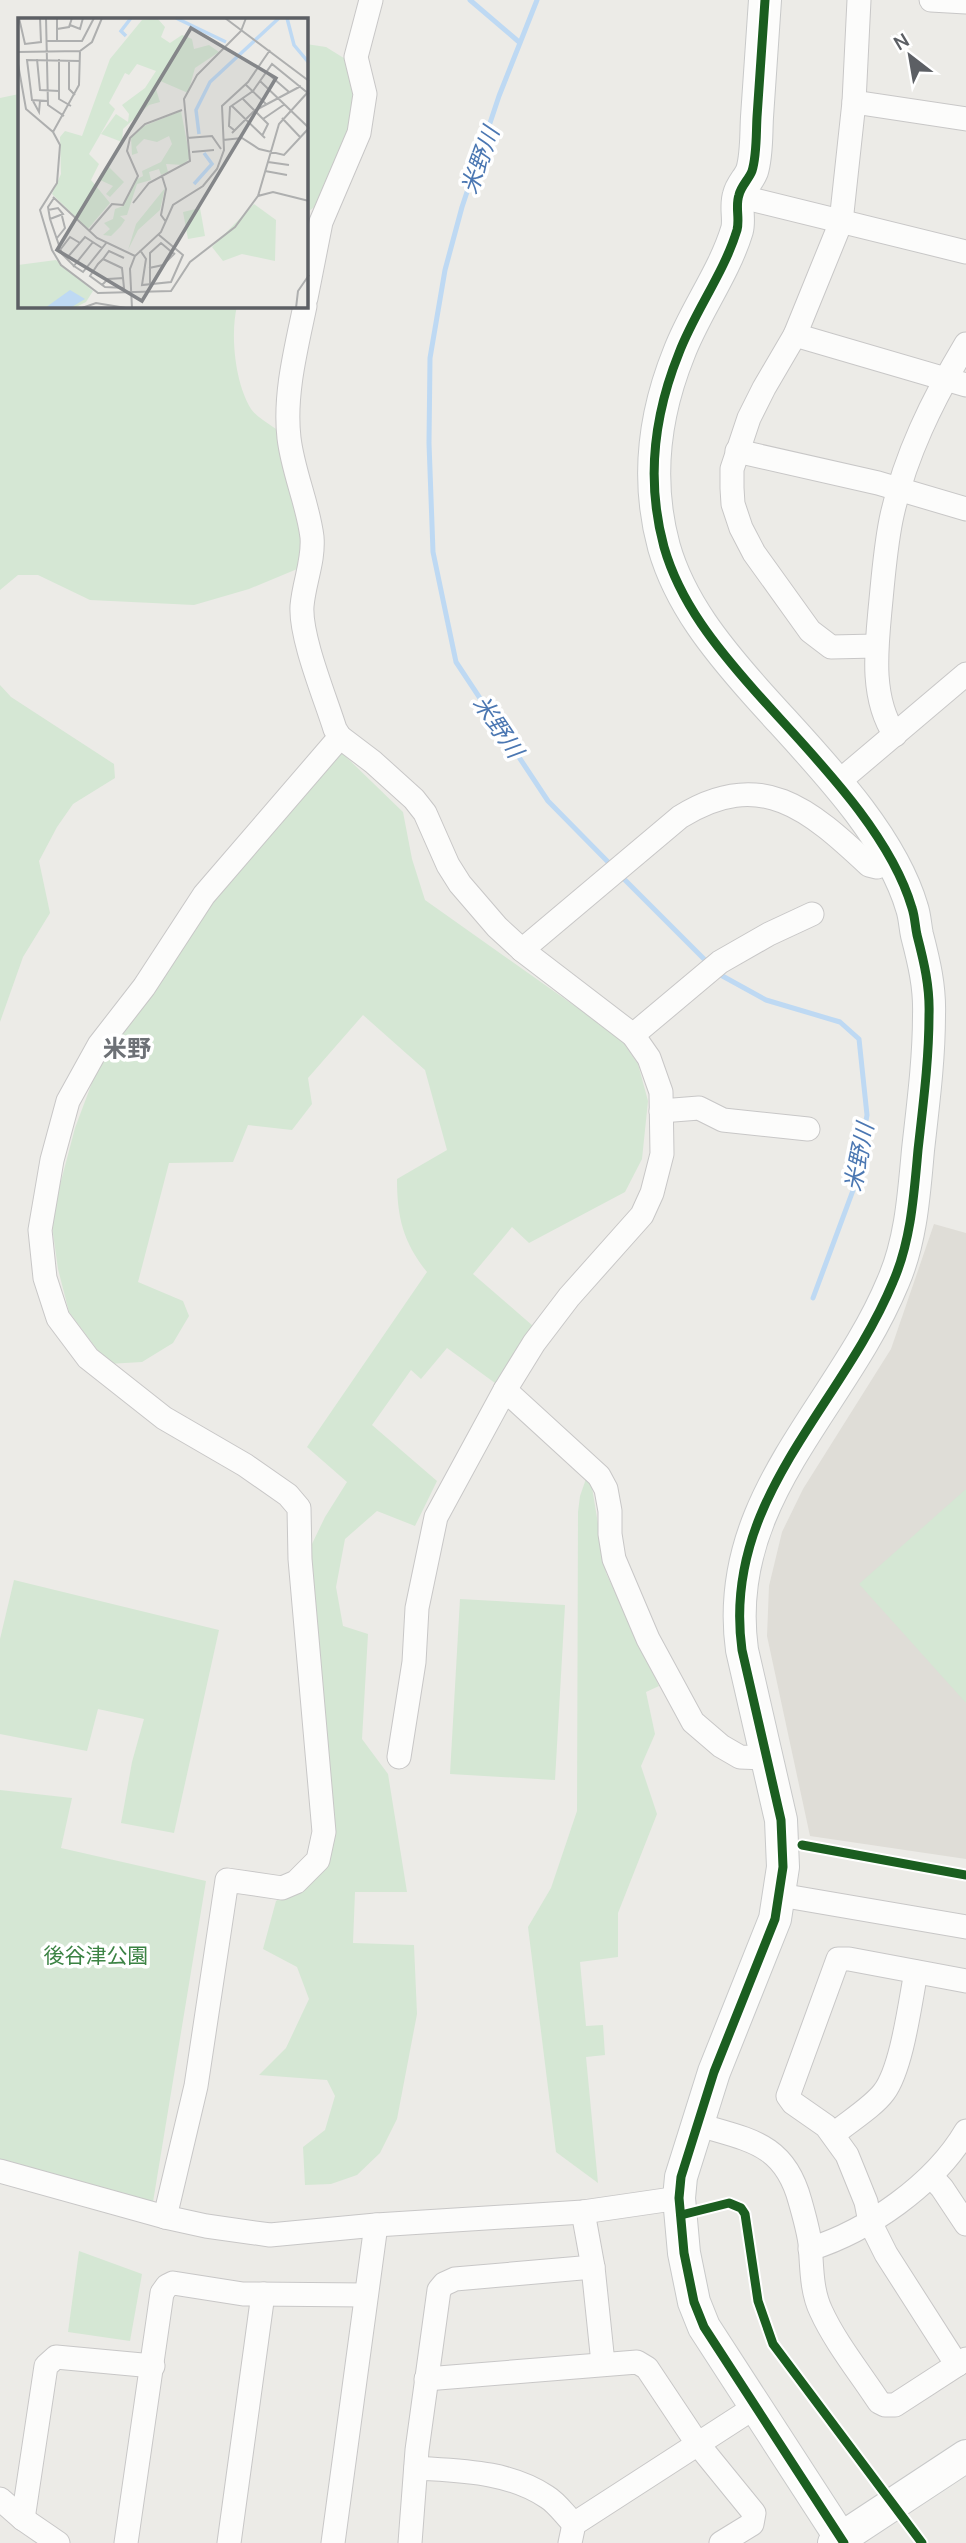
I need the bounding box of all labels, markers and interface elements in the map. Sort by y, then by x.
inset map [18,18,308,308]
north arrow [875,21,945,91]
text: N [889,27,914,56]
water label: 米野川 [452,119,507,198]
water label: 米野川 [466,688,533,766]
district label: 米野 [103,1031,151,1064]
water label: 米野川 [836,1117,881,1194]
park label: 後谷津公園 [44,1941,149,1969]

